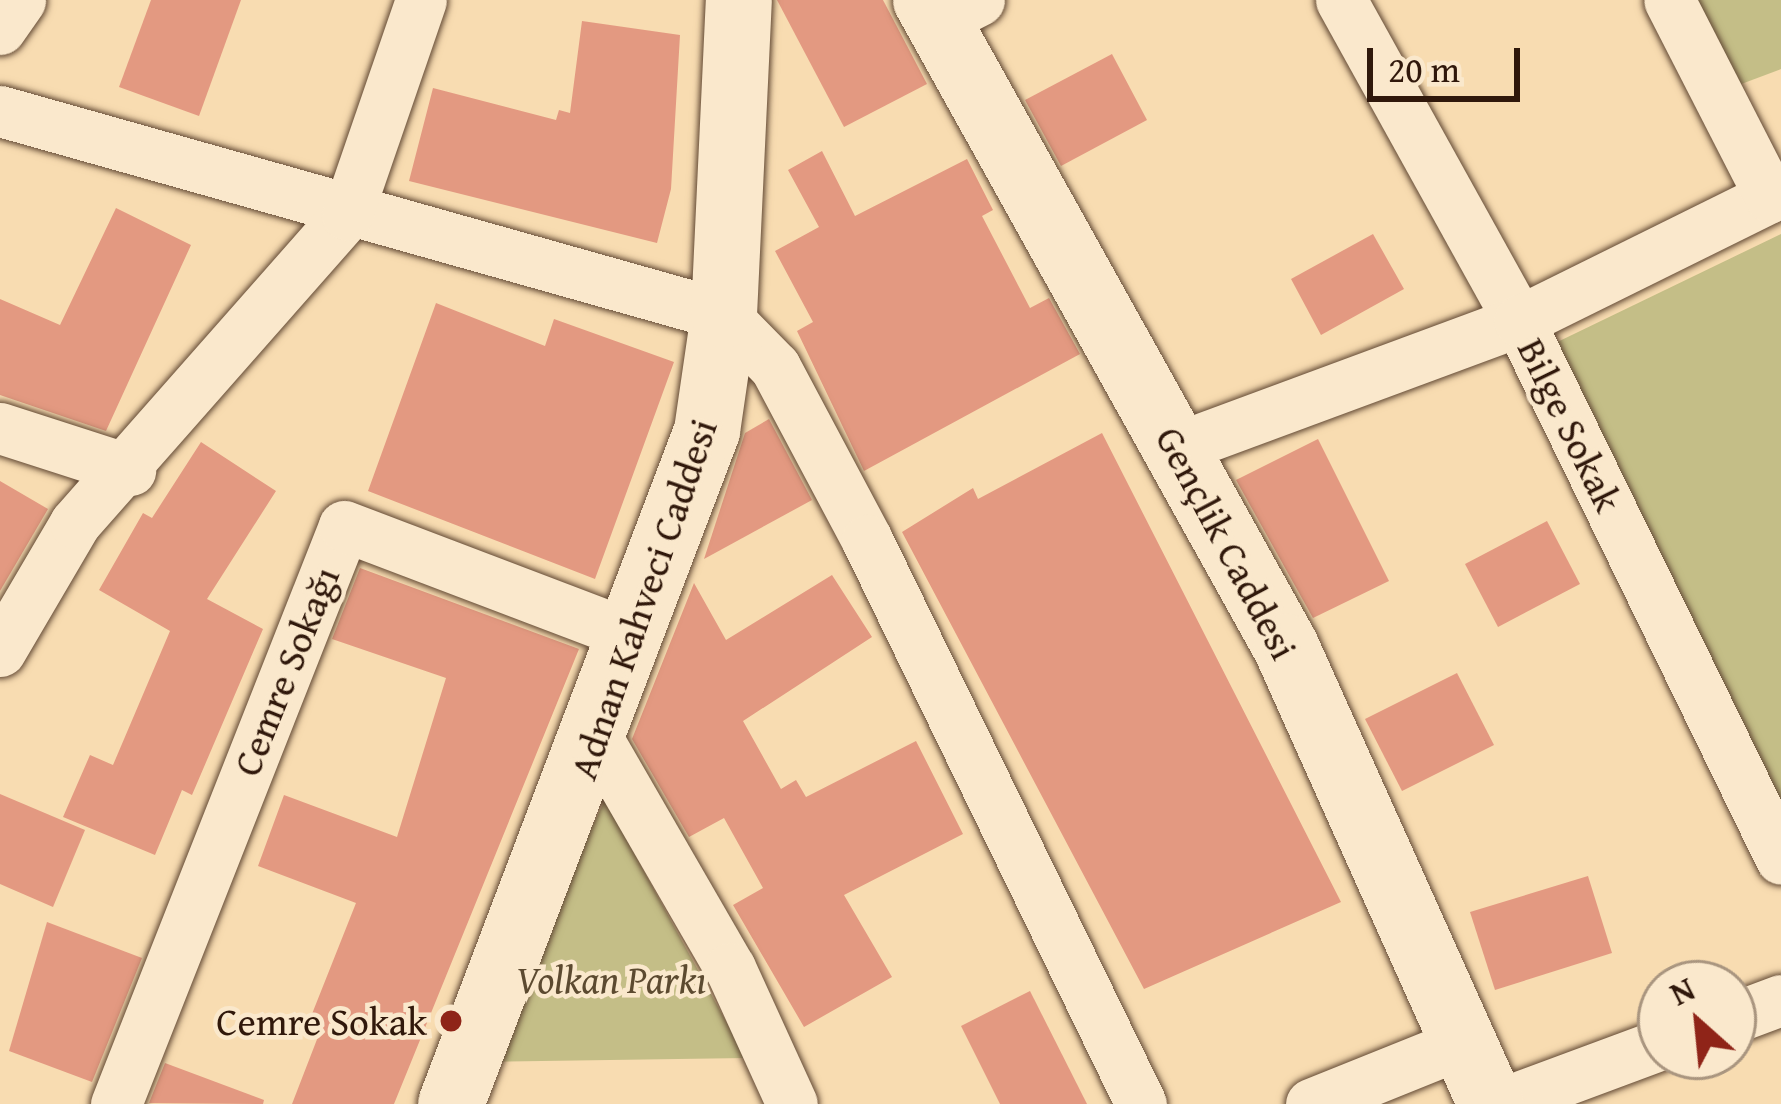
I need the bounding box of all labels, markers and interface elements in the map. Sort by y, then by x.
scale bar [1373,24,1526,98]
text: 20 m [1388,42,1460,95]
street label: Bilge Sokak [1508,331,1632,519]
street label: Adnan Kahveci Caddesi [559,413,727,785]
street label: Gençlik Caddesi [1146,419,1308,667]
street label: Cemre Sokağı [223,560,349,782]
park label: Volkan Parkı [516,956,706,1002]
north arrow [1637,960,1757,1080]
text: N [1661,964,1703,1017]
place label: Cemre Sokak [216,998,427,1044]
marker: Cemre Sokak [438,1008,464,1034]

